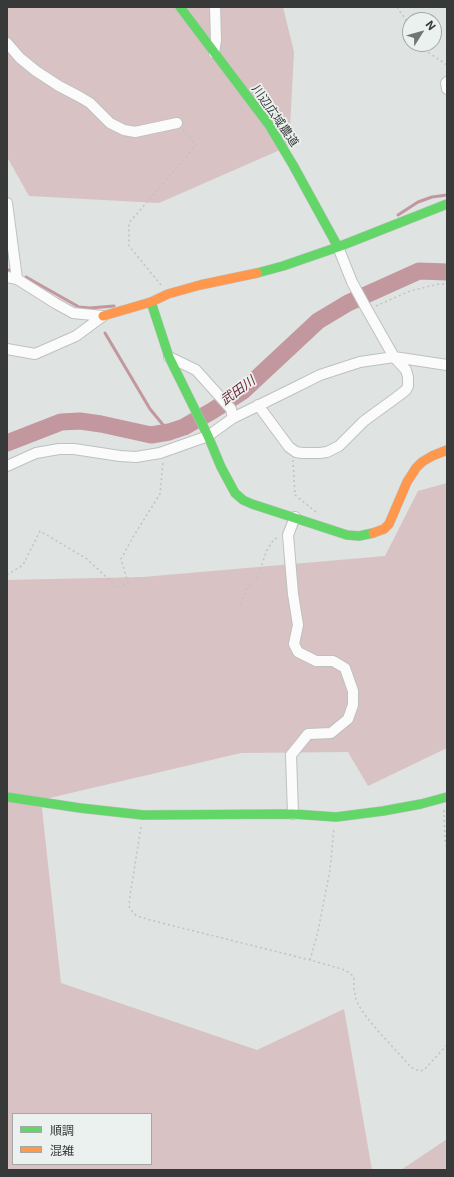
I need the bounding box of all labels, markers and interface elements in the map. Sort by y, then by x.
north arrow [402,12,442,52]
text: N [423,18,439,33]
street label: 川辺広域農道 [248,82,302,150]
water label: 武田川 [218,373,258,409]
legend [12,1113,152,1165]
text: 順調 [50,1123,74,1138]
text: 混雑 [50,1143,74,1158]

